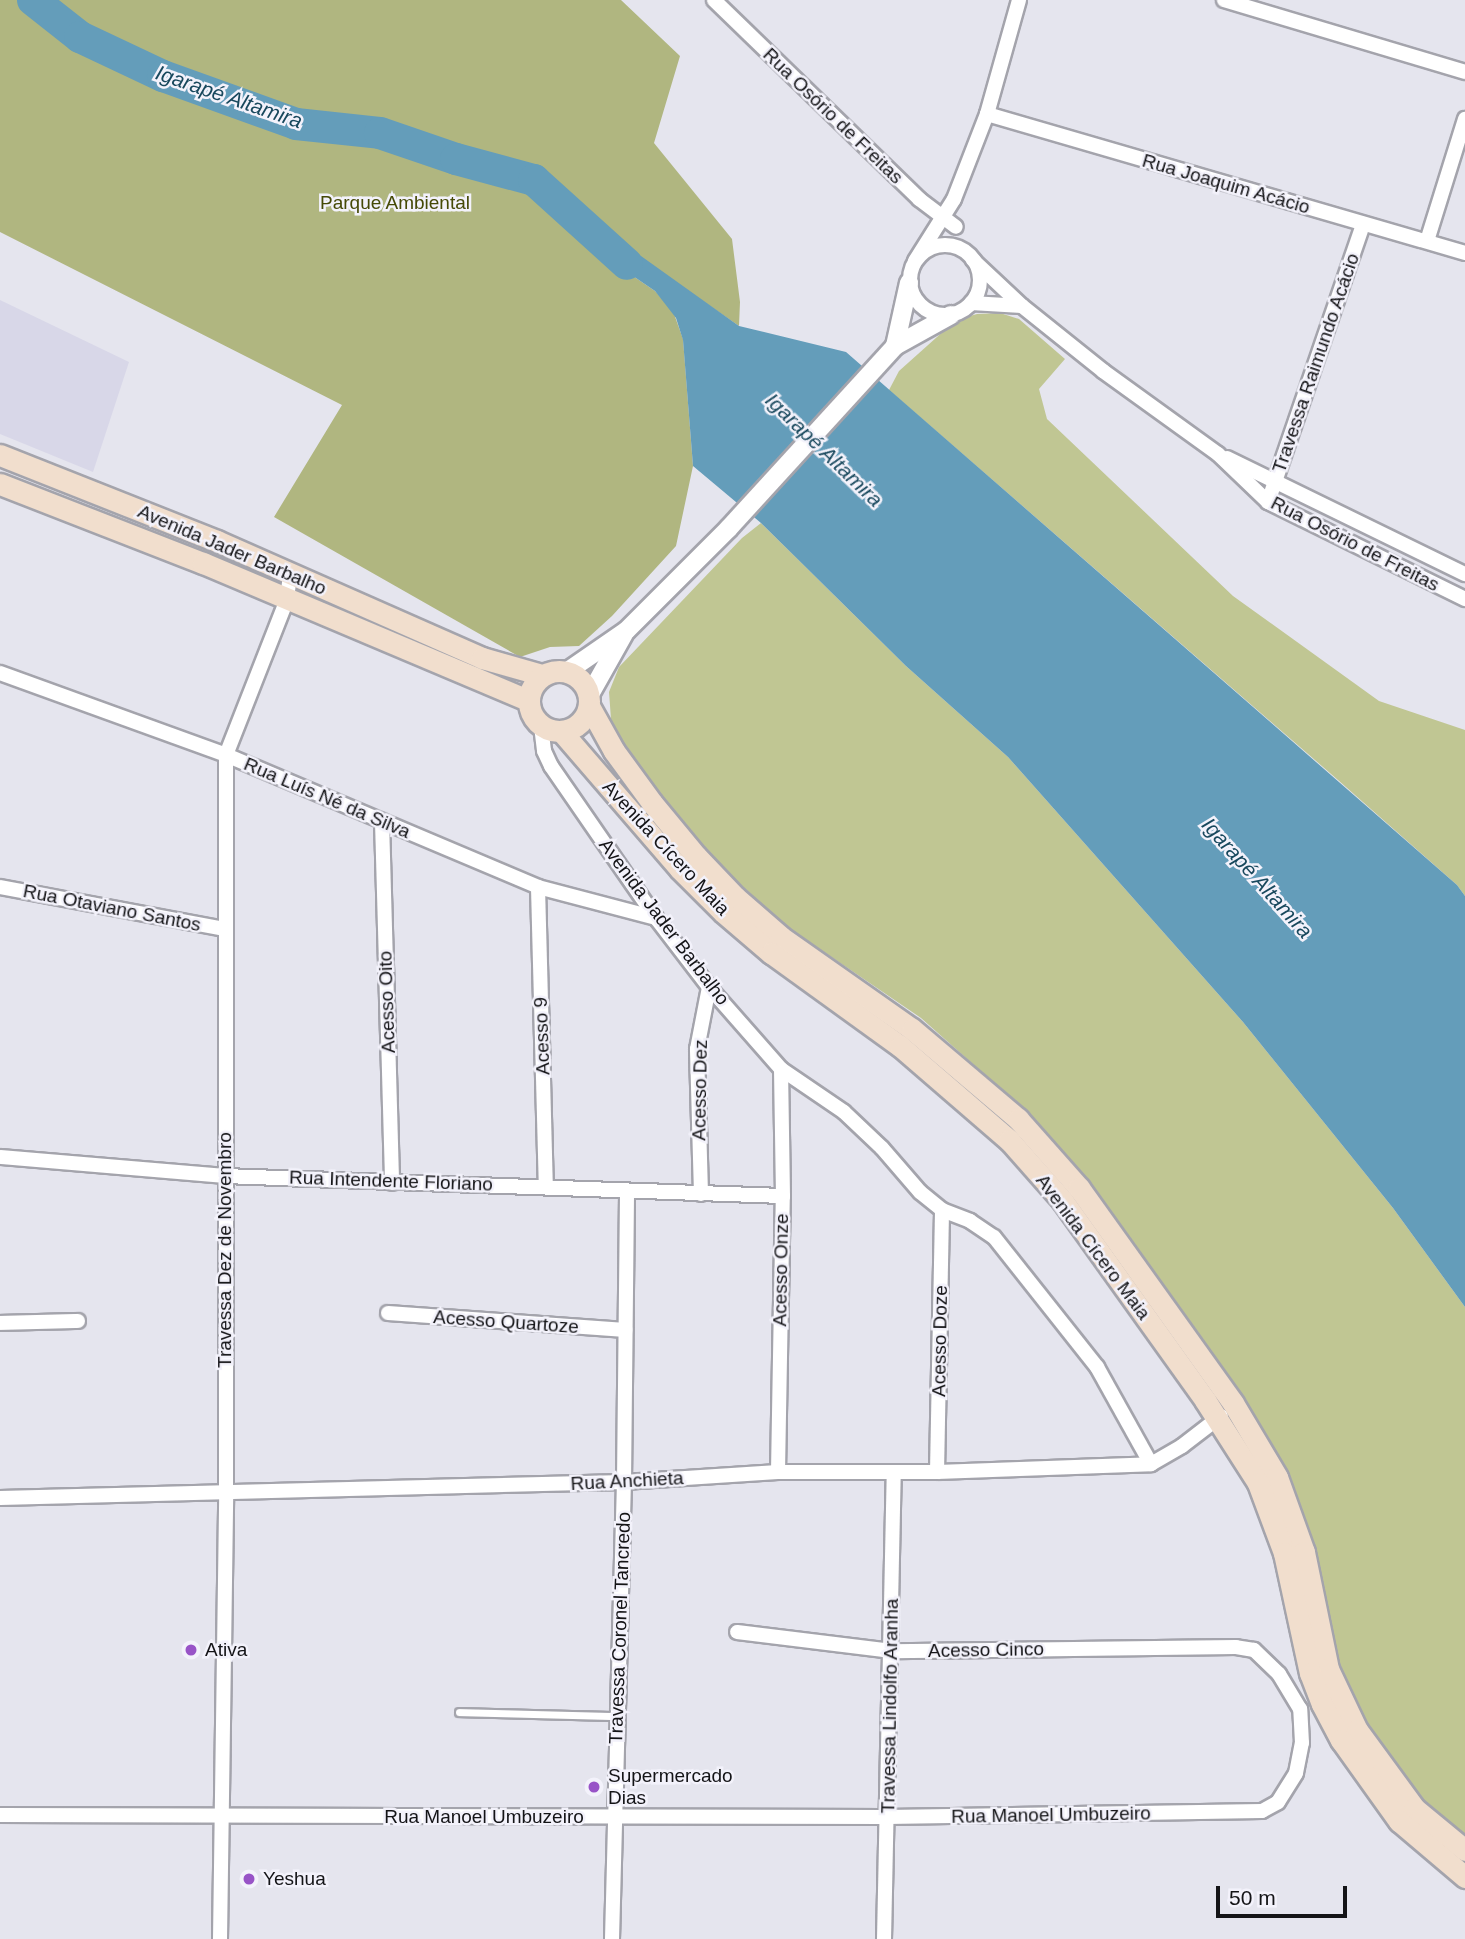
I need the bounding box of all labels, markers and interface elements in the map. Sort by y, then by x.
street label: Rua Osório de Freitas [758,43,908,189]
water label: Igarapé Altamira [152,60,306,134]
street label: Rua Joaquim Acácio [1139,149,1313,219]
park label: Parque Ambiental [319,192,471,214]
street label: Travessa Raimundo Acácio [1268,250,1364,476]
water label: Igarapé Altamira [760,387,888,513]
street label: Rua Osório de Freitas [1267,492,1443,596]
street label: Avenida Jader Barbalho [134,500,330,600]
street label: Rua Luís Né da Silva [240,753,414,843]
street label: Avenida Cícero Maia [598,776,734,920]
water label: Igarapé Altamira [1196,812,1318,944]
street label: Avenida Jader Barbalho [594,834,734,1010]
street label: Rua Otaviano Santos [21,880,203,936]
street label: Acesso Oito [374,950,400,1054]
street label: Acesso 9 [529,997,555,1075]
street label: Acesso Dez [688,1039,712,1141]
street label: Travessa Dez de Novembro [214,1132,236,1368]
street label: Rua Intendente Floriano [289,1166,493,1196]
street label: Avenida Cícero Maia [1031,1170,1155,1324]
street label: Acesso Onze [769,1213,793,1327]
street label: Acesso Doze [928,1285,952,1397]
street label: Acesso Quartoze [433,1306,579,1338]
street label: Rua Anchieta [569,1467,685,1495]
street label: Travessa Coronel Tancredo [605,1511,635,1745]
street label: Travessa Lindolfo Aranha [877,1598,903,1814]
street label: Acesso Cinco [928,1638,1044,1662]
place label: Ativa [205,1639,247,1661]
marker: Ativa [183,1642,199,1658]
place label: Supermercado Dias [608,1765,733,1809]
marker: Supermercado Dias [586,1779,602,1795]
street label: Rua Manoel Umbuzeiro [951,1802,1151,1828]
street label: Rua Manoel Umbuzeiro [384,1806,584,1828]
place label: Yeshua [263,1868,326,1890]
marker: Yeshua [241,1871,257,1887]
scale bar [1220,1872,1351,1916]
text: 50 m [1229,1886,1276,1909]

